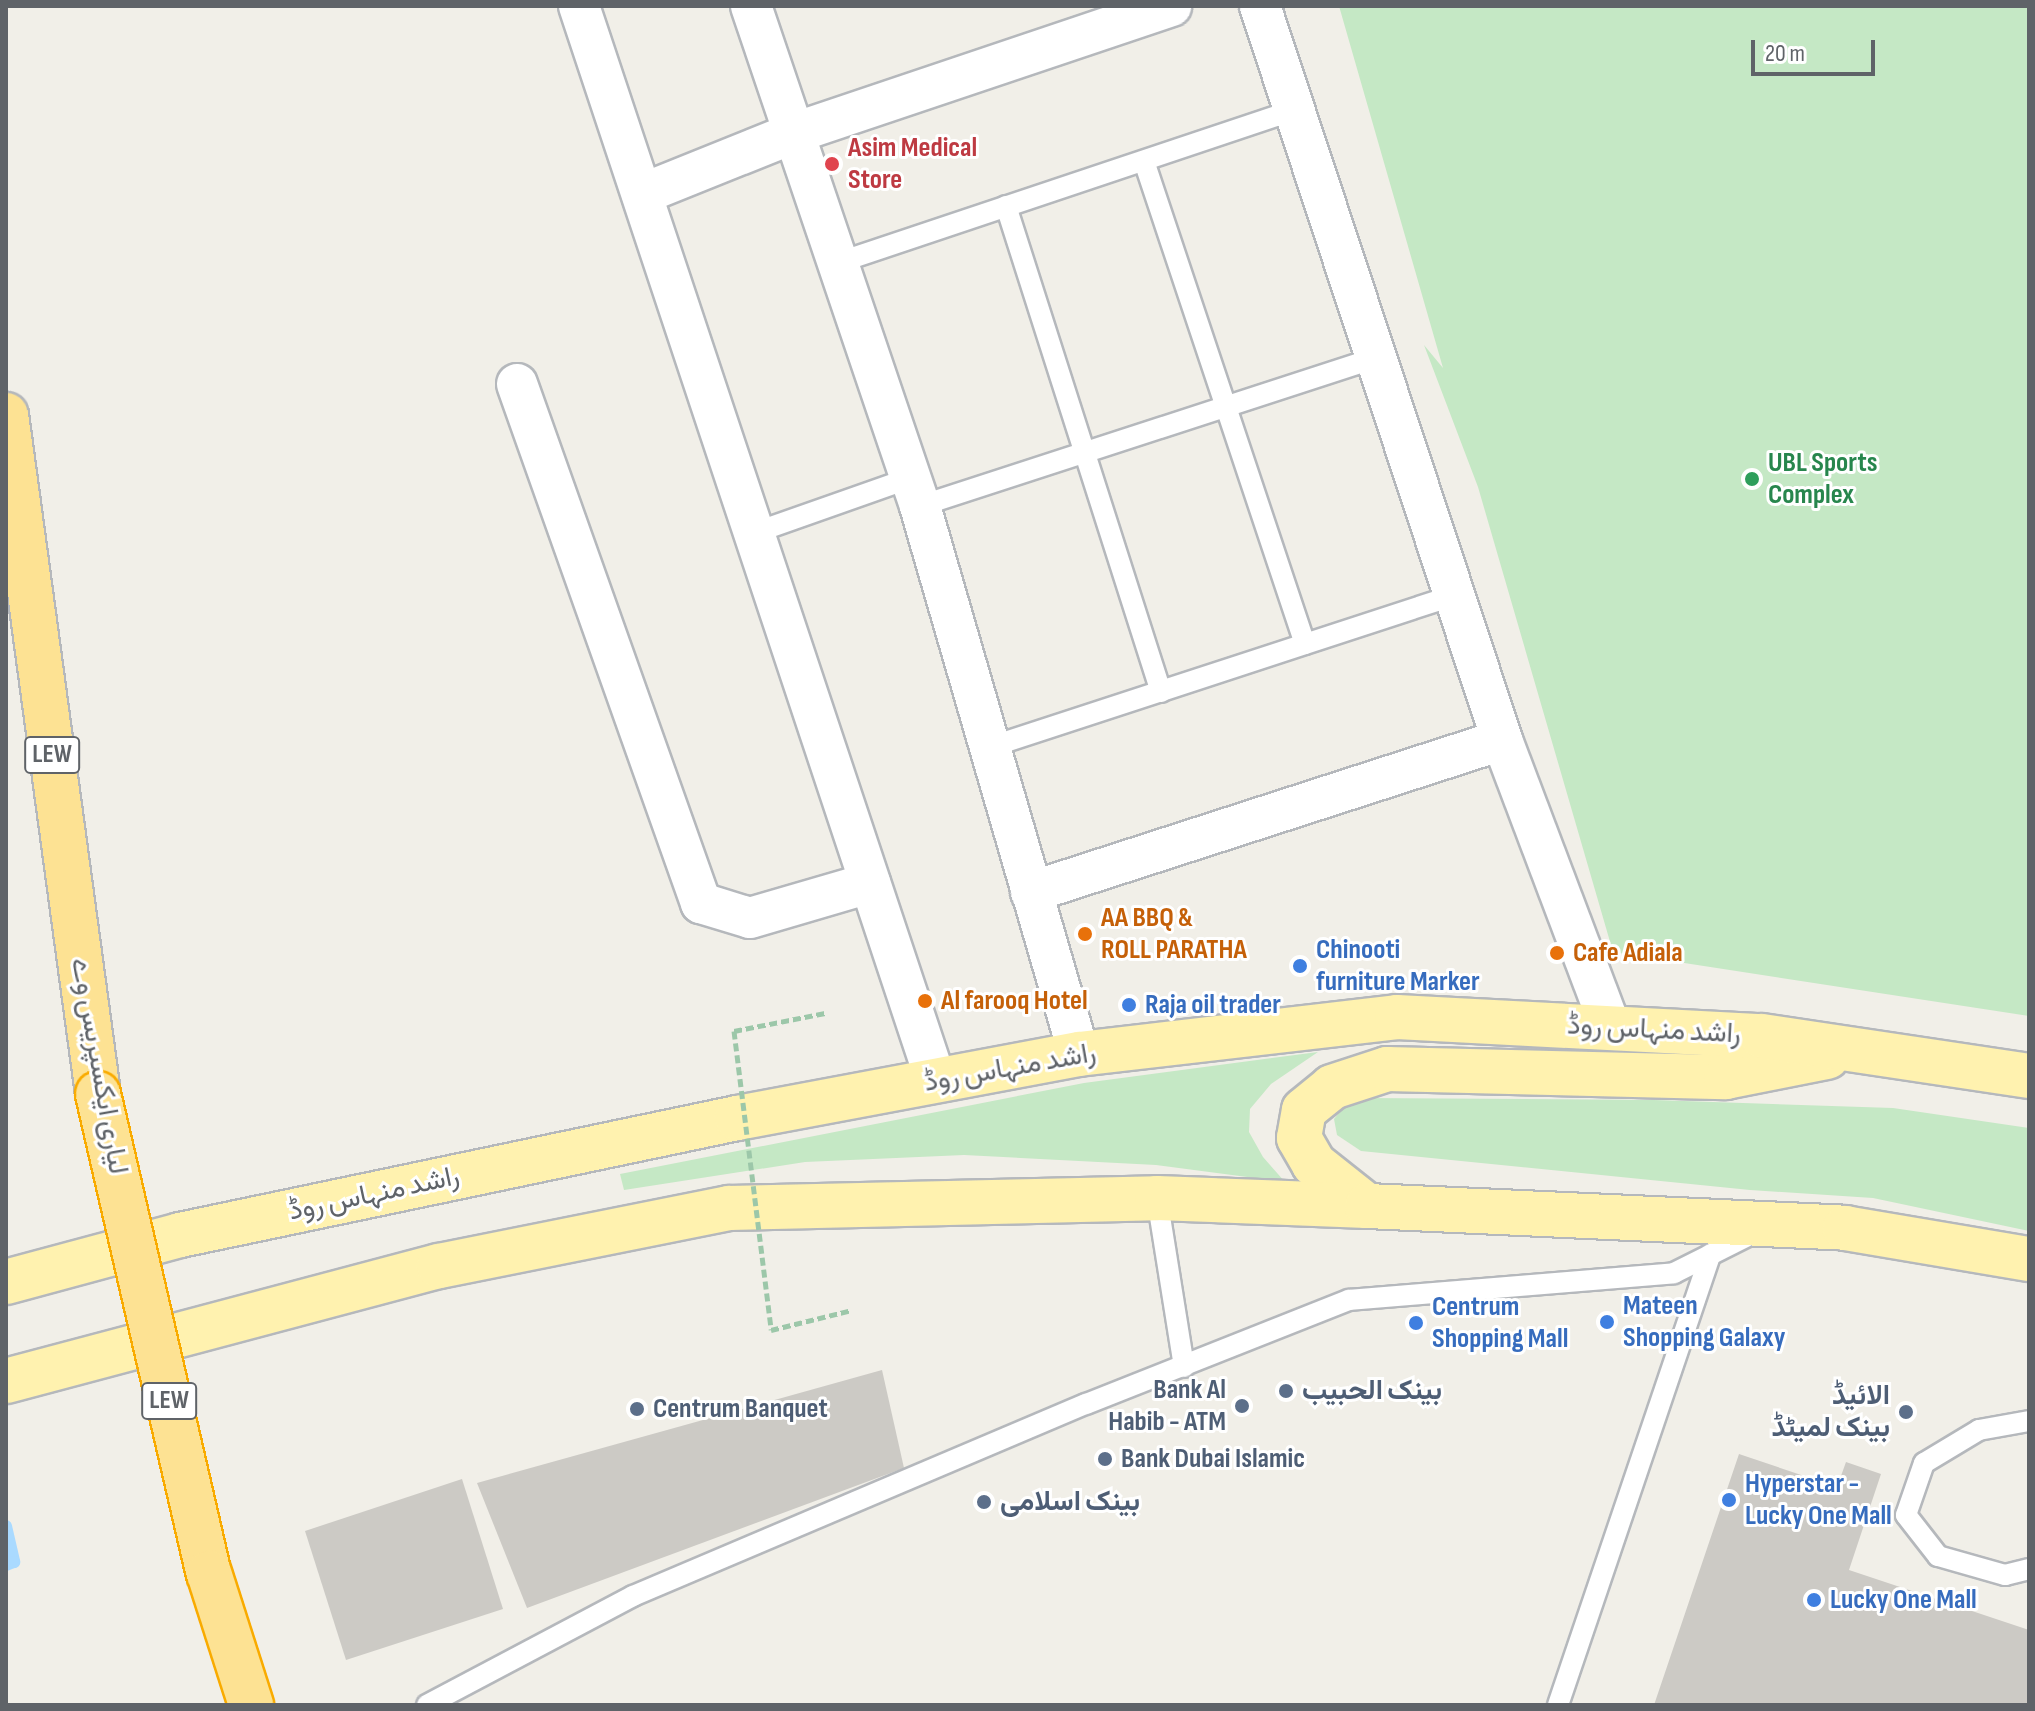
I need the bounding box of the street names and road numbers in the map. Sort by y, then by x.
road number: LEW [24,733,80,777]
street label: لیاری ایکسپریس وے [63,955,135,1177]
street label: راشد منہاس روڈ [1566,1009,1742,1051]
street label: راشد منہاس روڈ [922,1036,1098,1100]
street label: راشد منہاس روڈ [286,1160,462,1228]
road number: LEW [141,1379,197,1423]

